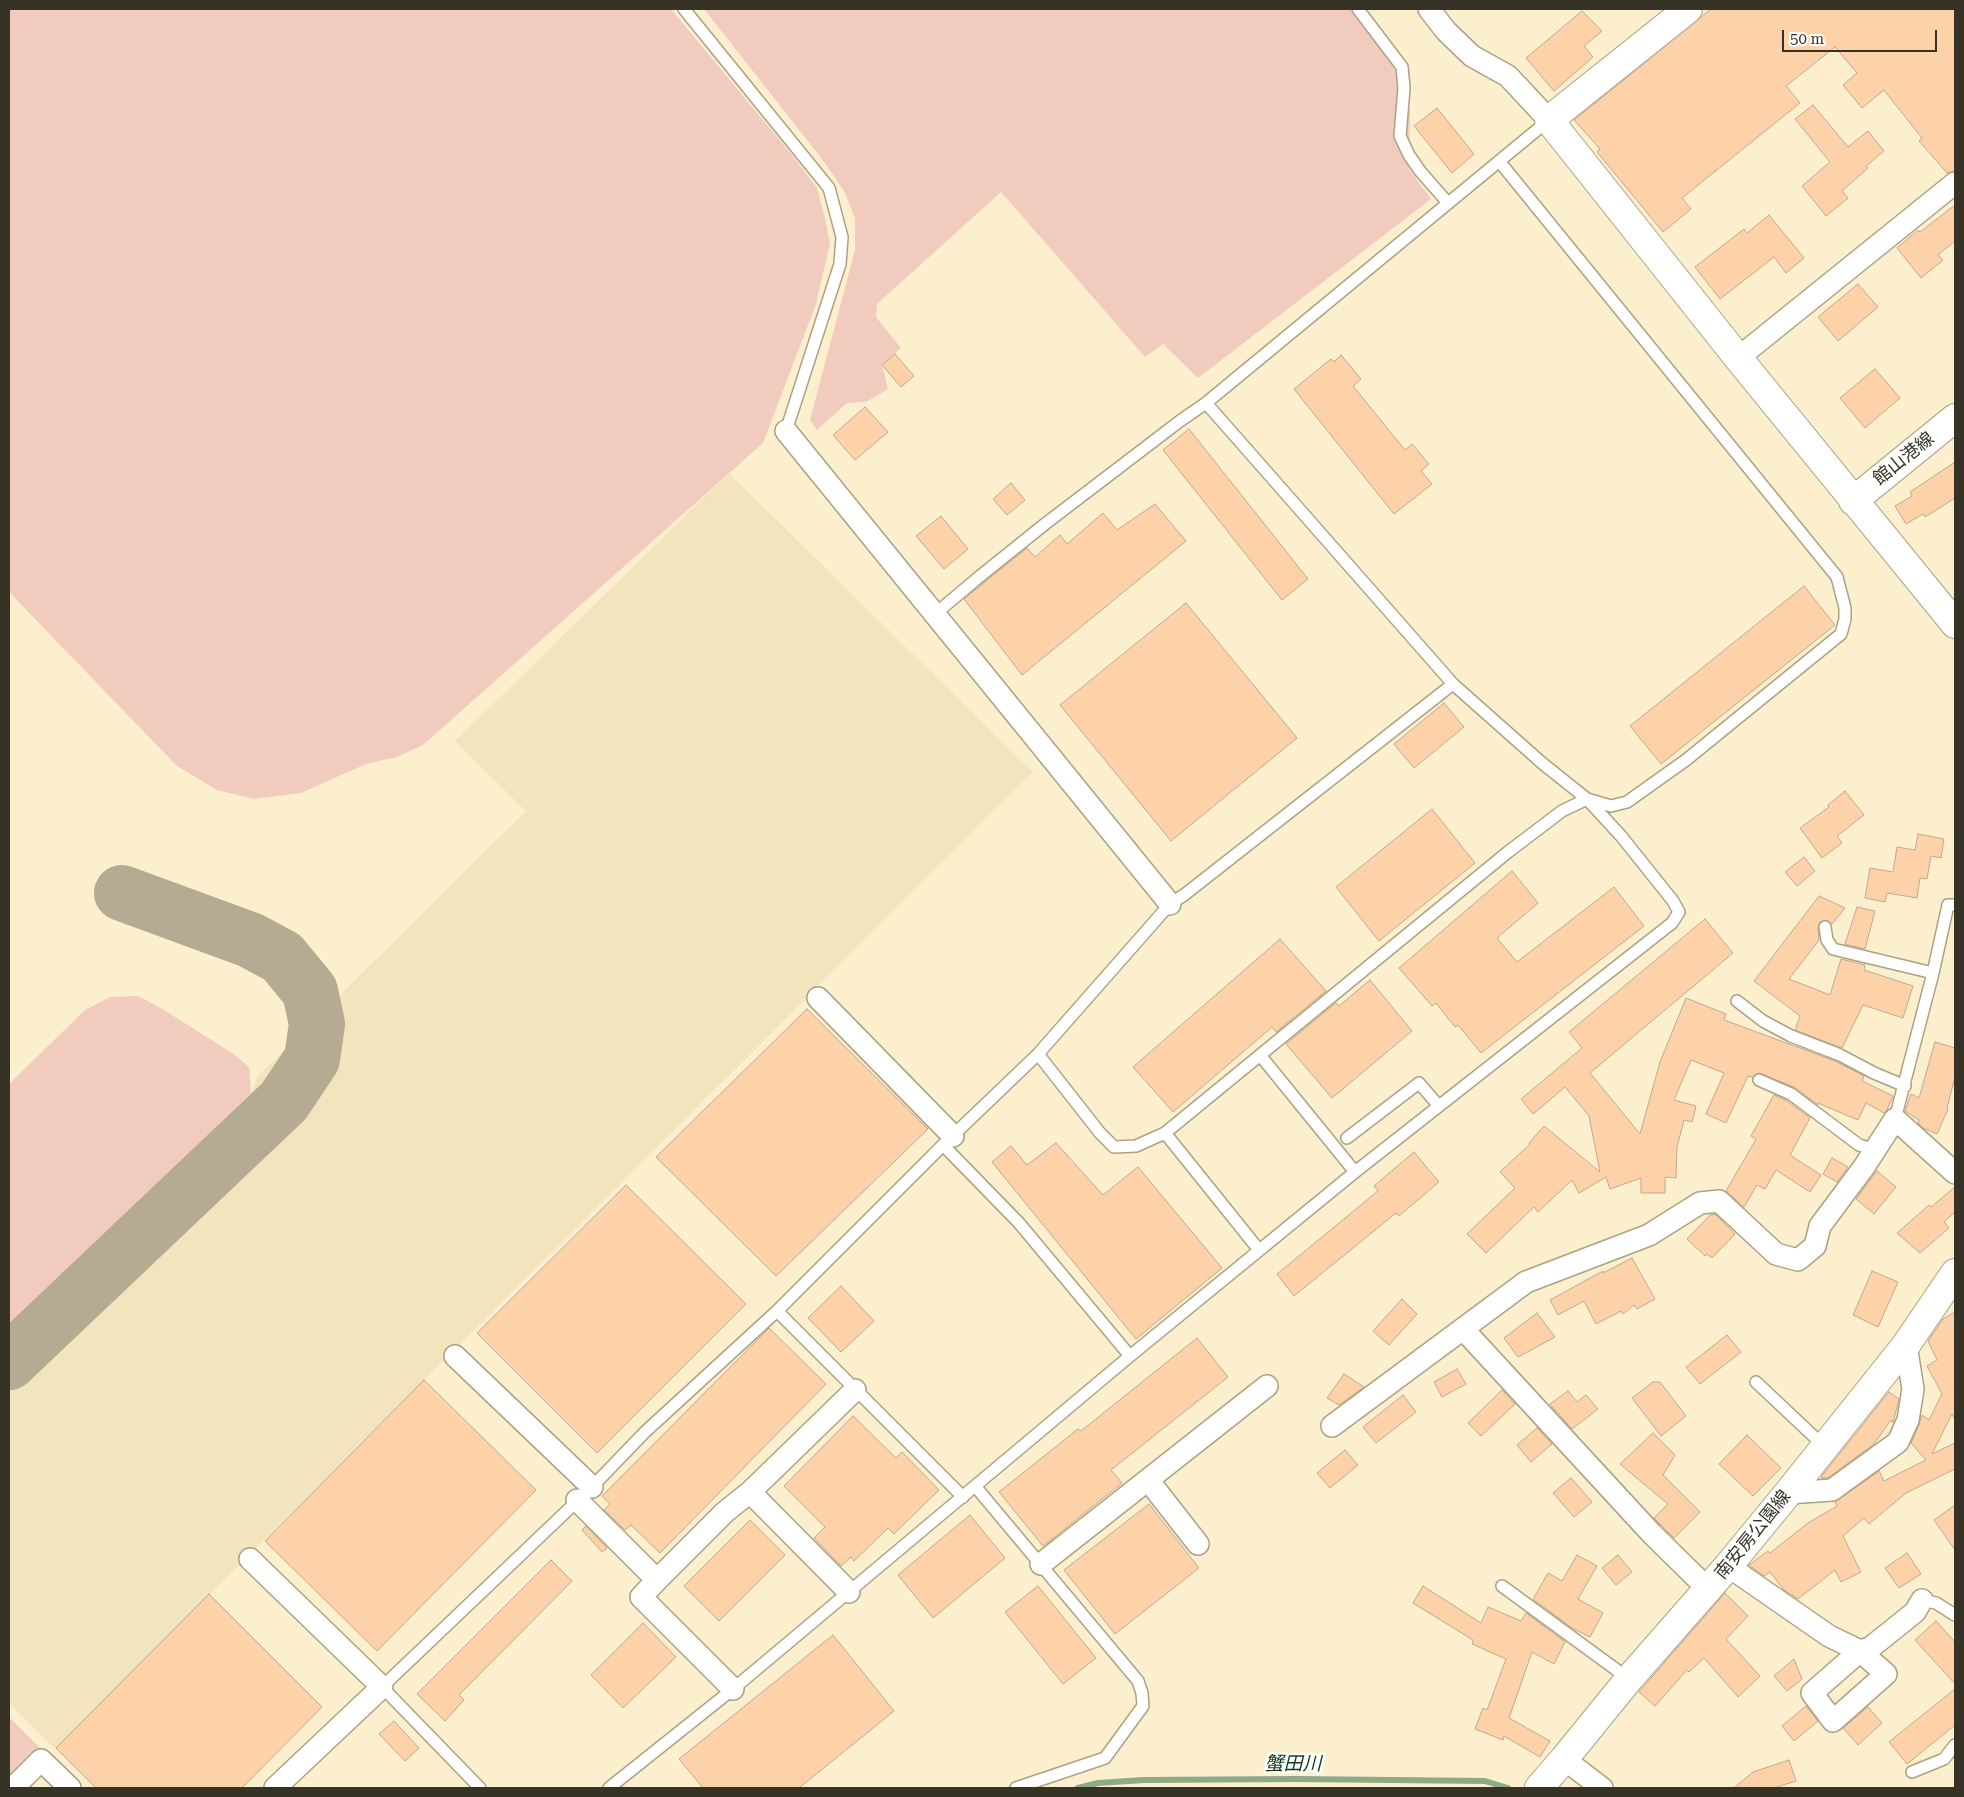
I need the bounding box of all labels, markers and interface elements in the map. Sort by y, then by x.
scale bar [1784,20,1939,52]
text: 50 m [1790,30,1824,48]
street label: 館山港線 [1869,428,1939,490]
street label: 南安房公園線 [1711,1486,1795,1584]
water label: 蟹田川 [1265,1753,1321,1775]

